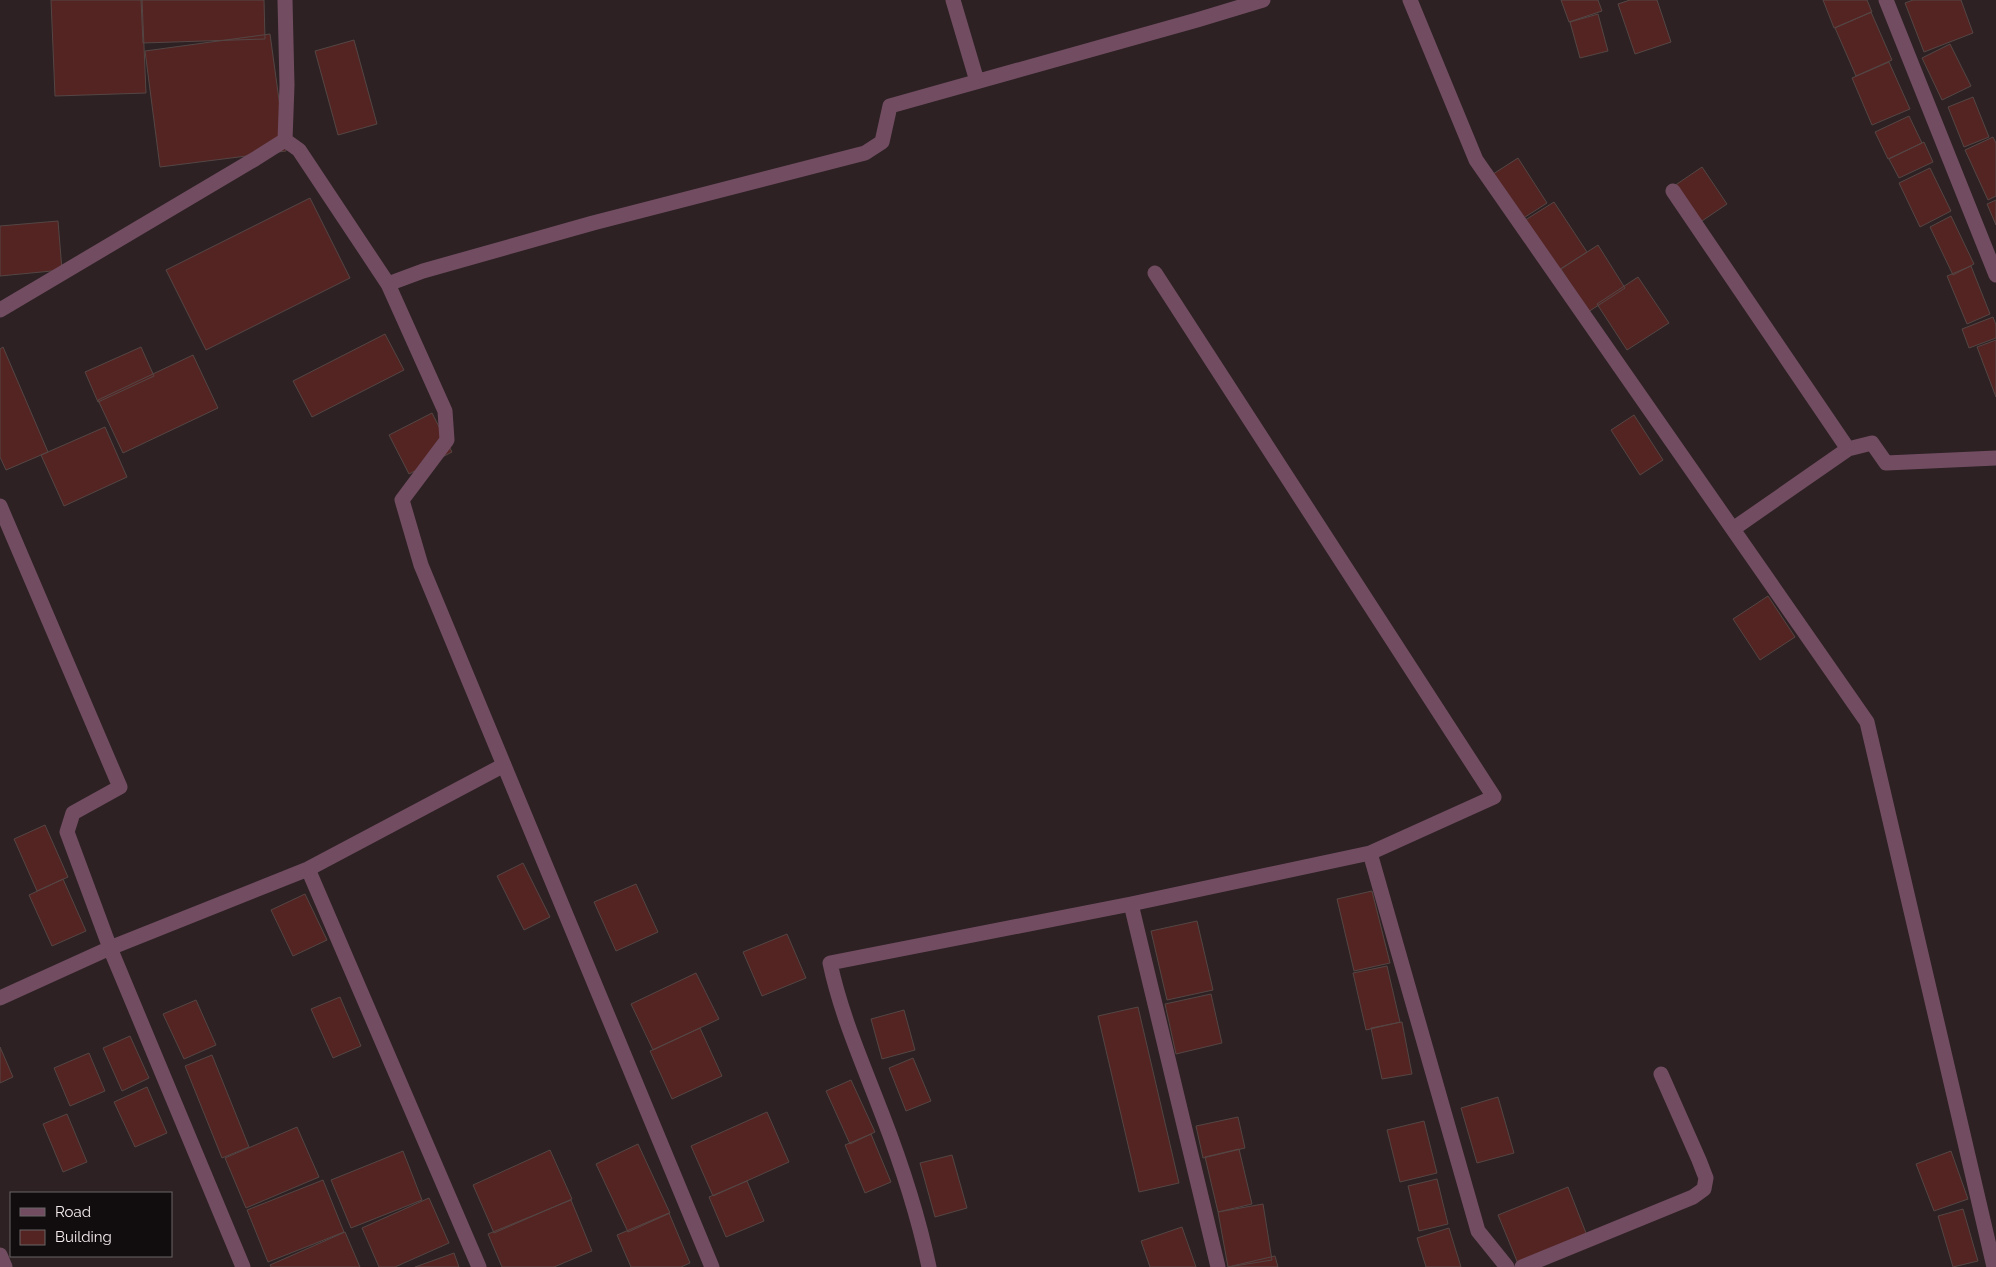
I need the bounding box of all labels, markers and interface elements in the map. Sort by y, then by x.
legend [10,1192,172,1257]
text: Road [55,1203,91,1221]
text: Building [55,1228,112,1246]

